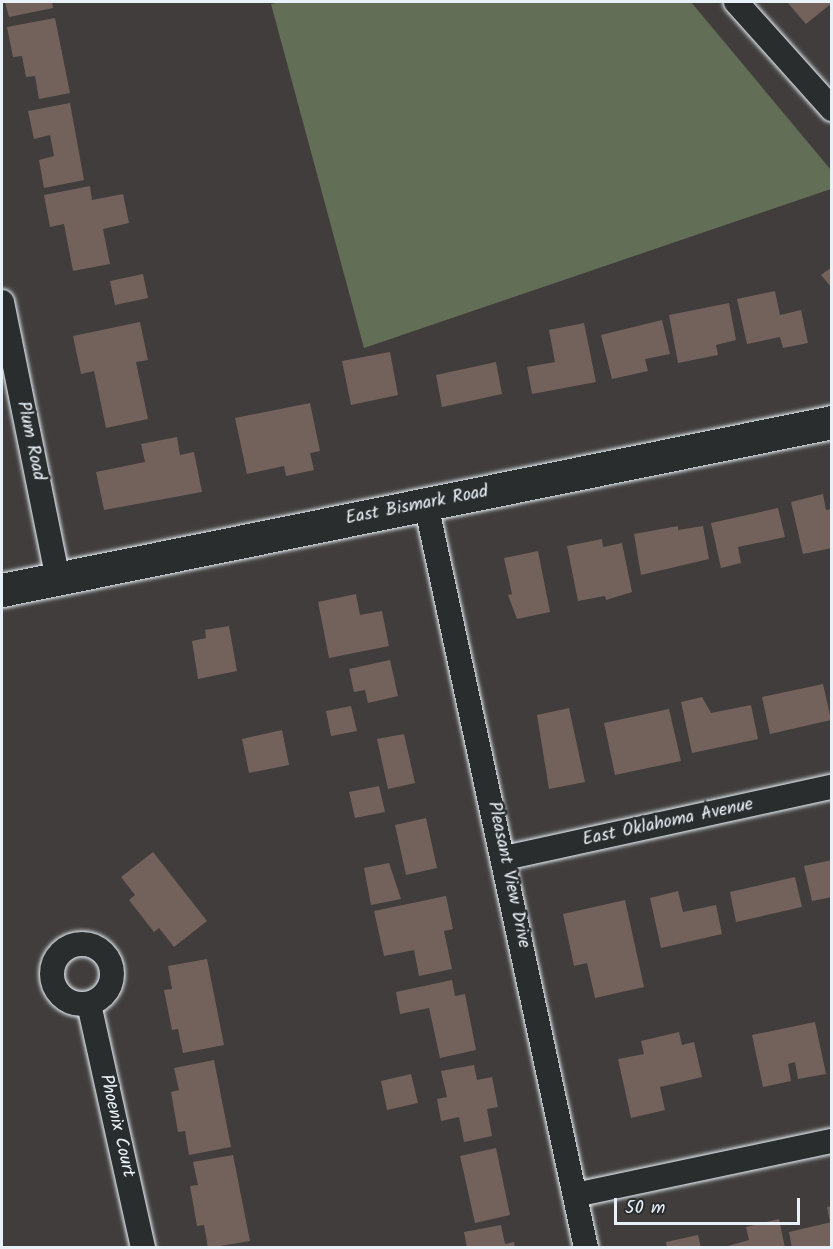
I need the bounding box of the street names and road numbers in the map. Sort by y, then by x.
street label: Plum Road [11,399,49,483]
street label: East Bismark Road [344,482,490,530]
street label: East Oklahoma Avenue [581,794,755,852]
street label: Pleasant View Drive [482,800,534,950]
street label: Phoenix Court [94,1072,138,1180]

